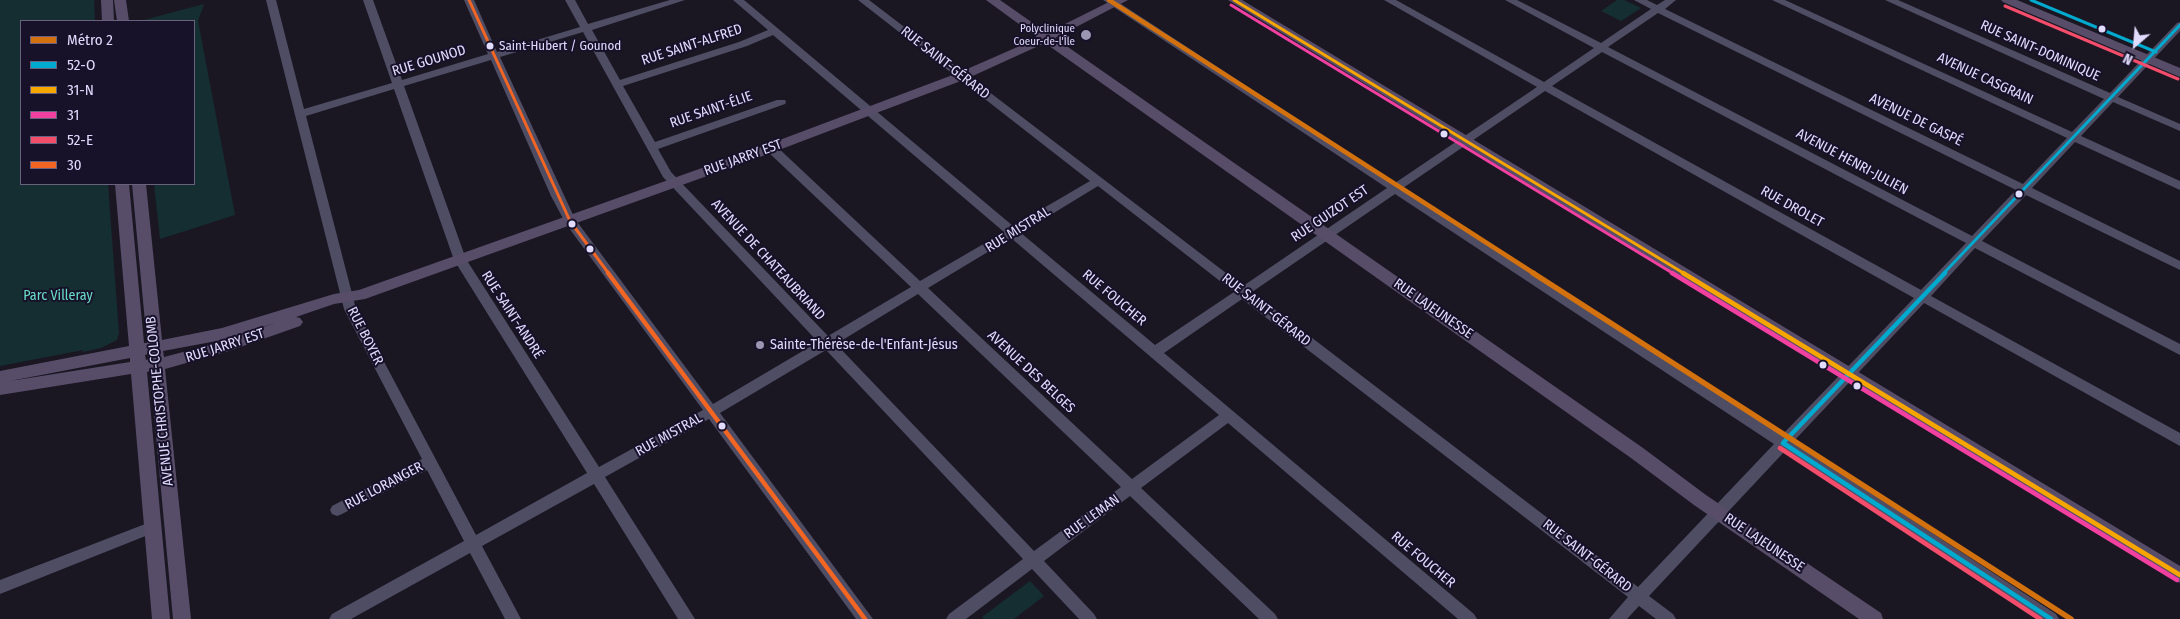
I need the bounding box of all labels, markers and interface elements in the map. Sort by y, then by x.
street label: RUE SAINT-DOMINIQUE [1978,17,2102,85]
legend [20,20,195,185]
north arrow [2110,20,2160,70]
street label: RUE SAINT-ALFRED [640,21,744,69]
place label: Polyclinique Coeur-de-l'Île [1014,22,1075,48]
street label: RUE SAINT-GÉRARD [897,23,993,103]
unlabelled marker [2097,24,2107,34]
marker: Polyclinique Coeur-de-l'Île [1079,28,1093,42]
text: Métro 2 [67,31,113,49]
place label: Saint-Hubert / Gounod [499,38,621,54]
marker: Saint-Hubert / Gounod [485,41,495,51]
street label: RUE GOUNOD [390,42,468,80]
street label: AVENUE CASGRAIN [1934,49,2036,109]
text: N [2120,49,2136,68]
text: 52-O [67,56,95,74]
text: 31-N [67,81,94,99]
street label: RUE SAINT-ÉLIE [668,88,754,132]
street label: AVENUE DE GASPÉ [1867,90,1965,150]
text: 31 [67,106,79,124]
street label: AVENUE HENRI-JULIEN [1793,125,1911,199]
unlabelled marker [1439,129,1449,139]
text: 52-E [67,131,93,149]
street label: RUE JARRY EST [702,136,784,180]
text: 30 [67,156,82,174]
street label: RUE GUIZOT EST [1288,182,1372,246]
street label: RUE DROLET [1758,183,1826,231]
unlabelled marker [2014,189,2024,199]
street label: AVENUE DE CHATEAUBRIAND [708,196,828,324]
street label: RUE MISTRAL [982,203,1054,257]
unlabelled marker [567,219,577,229]
unlabelled marker [585,244,595,254]
street label: RUE FOUCHER [1079,266,1149,330]
street label: RUE SAINT-ANDRÉ [477,268,547,362]
street label: RUE SAINT-GÉRARD [1218,270,1314,350]
street label: RUE LAJEUNESSE [1390,275,1476,343]
park label: Parc Villeray [23,288,93,304]
street label: RUE BOYER [343,304,387,368]
street label: AVENUE CHRISTOPHE-COLOMB [143,315,177,487]
street label: RUE JARRY EST [184,325,266,367]
street label: AVENUE DES BELGES [984,327,1078,417]
place label: Sainte-Thérèse-de-l'Enfant-Jésus [770,337,958,353]
marker: Sainte-Thérèse-de-l'Enfant-Jésus [754,339,766,351]
unlabelled marker [1818,360,1828,370]
unlabelled marker [1852,381,1862,391]
street label: RUE MISTRAL [633,410,705,460]
unlabelled marker [717,421,727,431]
street label: RUE LORANGER [342,458,426,514]
street label: RUE LEMAN [1061,491,1123,543]
street label: RUE LAJEUNESSE [1721,510,1807,576]
street label: RUE SAINT-GÉRARD [1539,516,1635,596]
street label: RUE FOUCHER [1388,528,1458,592]

